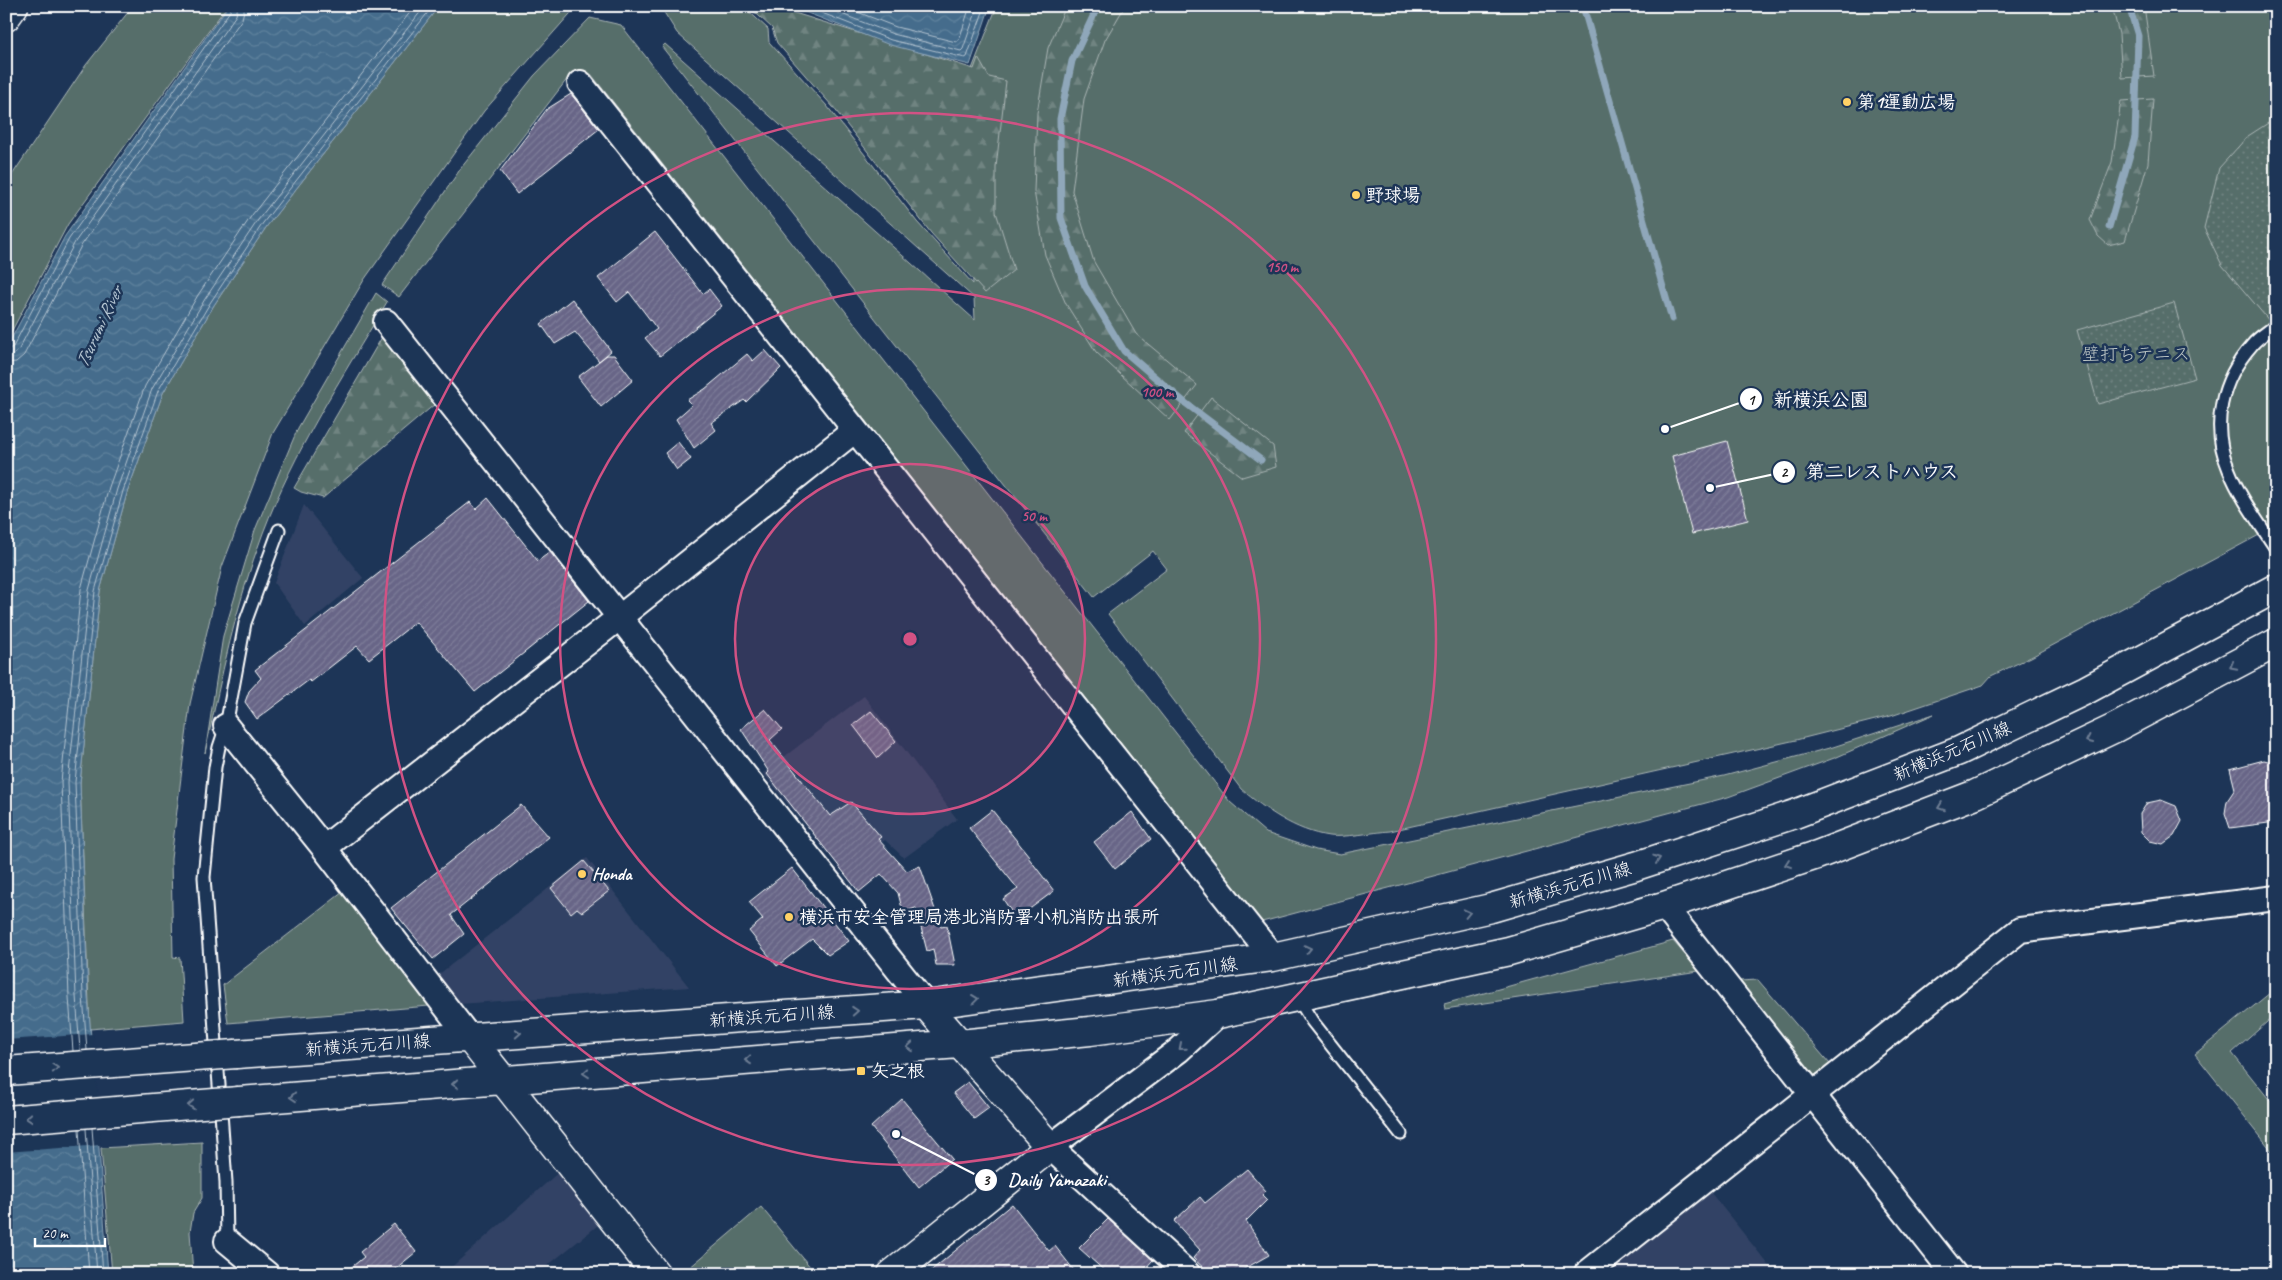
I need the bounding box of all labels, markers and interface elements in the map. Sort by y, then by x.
place label: 第1運動広場 [1857,91,1955,113]
marker: 第1運動広場 [1841,96,1853,108]
place label: 野球場 [1366,184,1420,206]
marker: 野球場 [1350,189,1362,201]
text: 150 m [1266,258,1300,277]
water label: Tsurumi River [70,280,130,371]
park label: 壁打ちテニス [2082,343,2190,365]
callout: 新横浜公園 [1739,382,1879,416]
text: 100 m [1141,383,1175,402]
text: 新横浜公園 [1773,388,1869,412]
text: 1 [1748,391,1757,410]
callout: 第二レストハウス [1771,455,1968,489]
text: 第二レストハウス [1806,460,1958,484]
text: 2 [1781,463,1789,482]
text: 50 m [1021,507,1048,526]
centre of rings [901,630,919,648]
one-way arrow [2229,659,2238,669]
street label: 新横浜元石川線 [1890,716,2014,786]
one-way arrow [2085,734,2094,745]
one-way arrow [1937,801,1945,811]
one-way arrow [1652,855,1660,865]
street label: 新横浜元石川線 [1506,857,1634,913]
one-way arrow [1785,858,1793,868]
place label: Honda [592,863,633,885]
marker: Honda [576,868,588,880]
place label: 横浜市安全管理局港北消防署小机消防出張所 [799,906,1159,928]
one-way arrow [1462,908,1471,919]
marker: 横浜市安全管理局港北消防署小机消防出張所 [783,911,795,923]
one-way arrow [1304,944,1313,955]
street label: 新横浜元石川線 [1111,952,1239,992]
one-way arrow [971,994,979,1005]
street label: 新横浜元石川線 [708,1001,836,1031]
one-way arrow [851,1005,859,1016]
one-way arrow [514,1028,522,1039]
street label: 新横浜元石川線 [304,1030,432,1060]
one-way arrow [1179,1041,1188,1049]
one-way arrow [906,1042,914,1053]
one-way arrow [744,1054,752,1065]
place label: 矢之根 [871,1060,925,1082]
one-way arrow [51,1062,59,1073]
marker: 矢之根 [855,1065,867,1077]
one-way arrow [582,1067,590,1078]
one-way arrow [451,1078,459,1089]
one-way arrow [289,1091,297,1102]
one-way arrow [186,1099,194,1110]
one-way arrow [25,1113,33,1124]
callout: Daily Yamazaki [974,1163,1116,1197]
text: Daily Yamazaki [1008,1168,1108,1192]
text: 3 [983,1171,991,1190]
scale bar [35,1215,105,1247]
text: 20 m [42,1224,69,1243]

